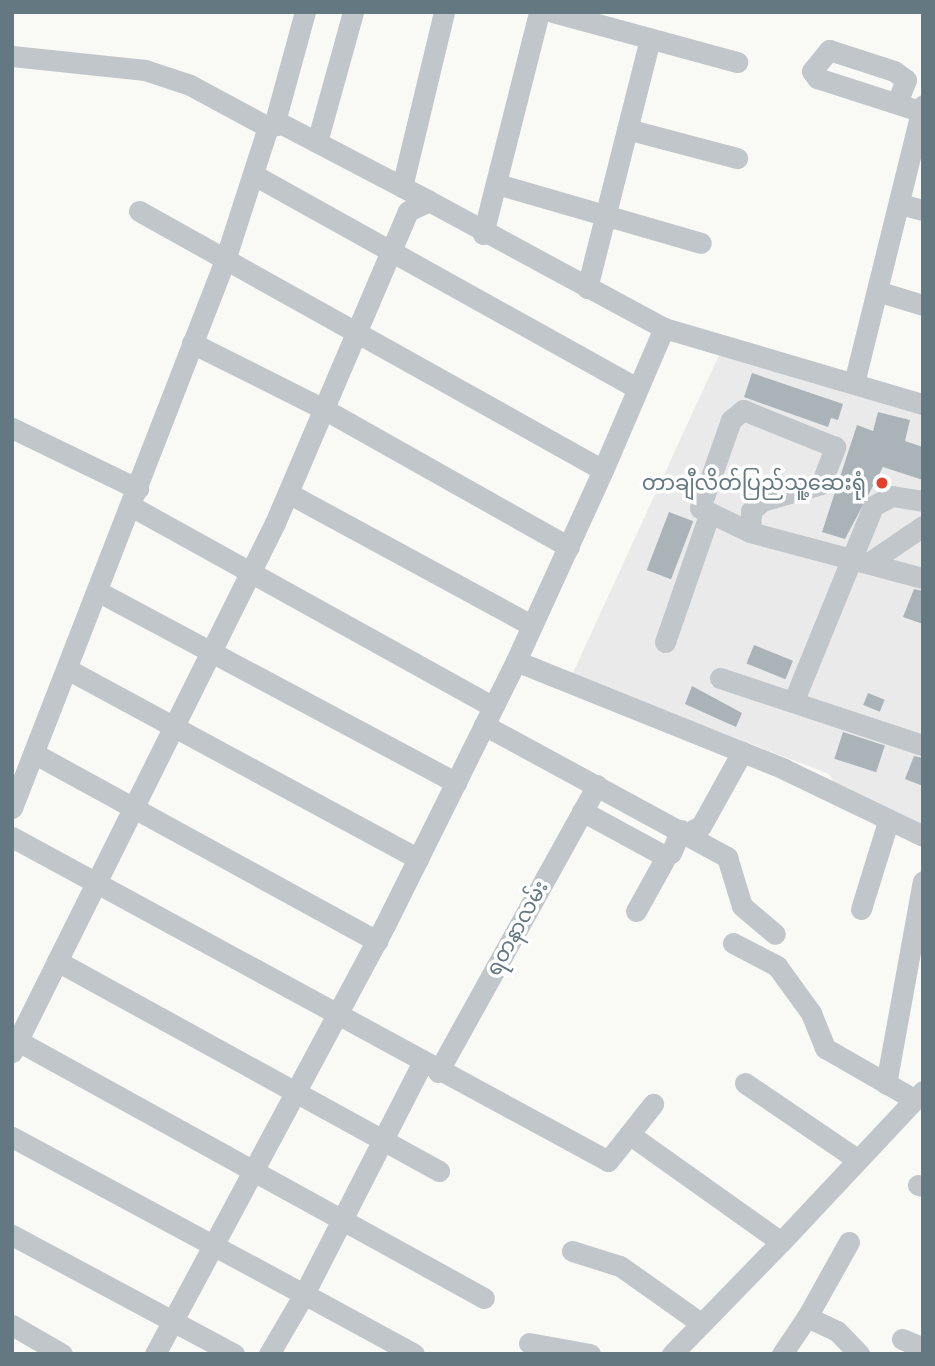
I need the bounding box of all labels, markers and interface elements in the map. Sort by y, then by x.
place label: တာချီလိတ်ပြည်သူ့ဆေးရုံ [642,470,866,496]
marker: တာချီလိတ်ပြည်သူ့ဆေးရုံ [872,473,892,493]
street label: ရတနာလမ်း [481,876,553,980]

